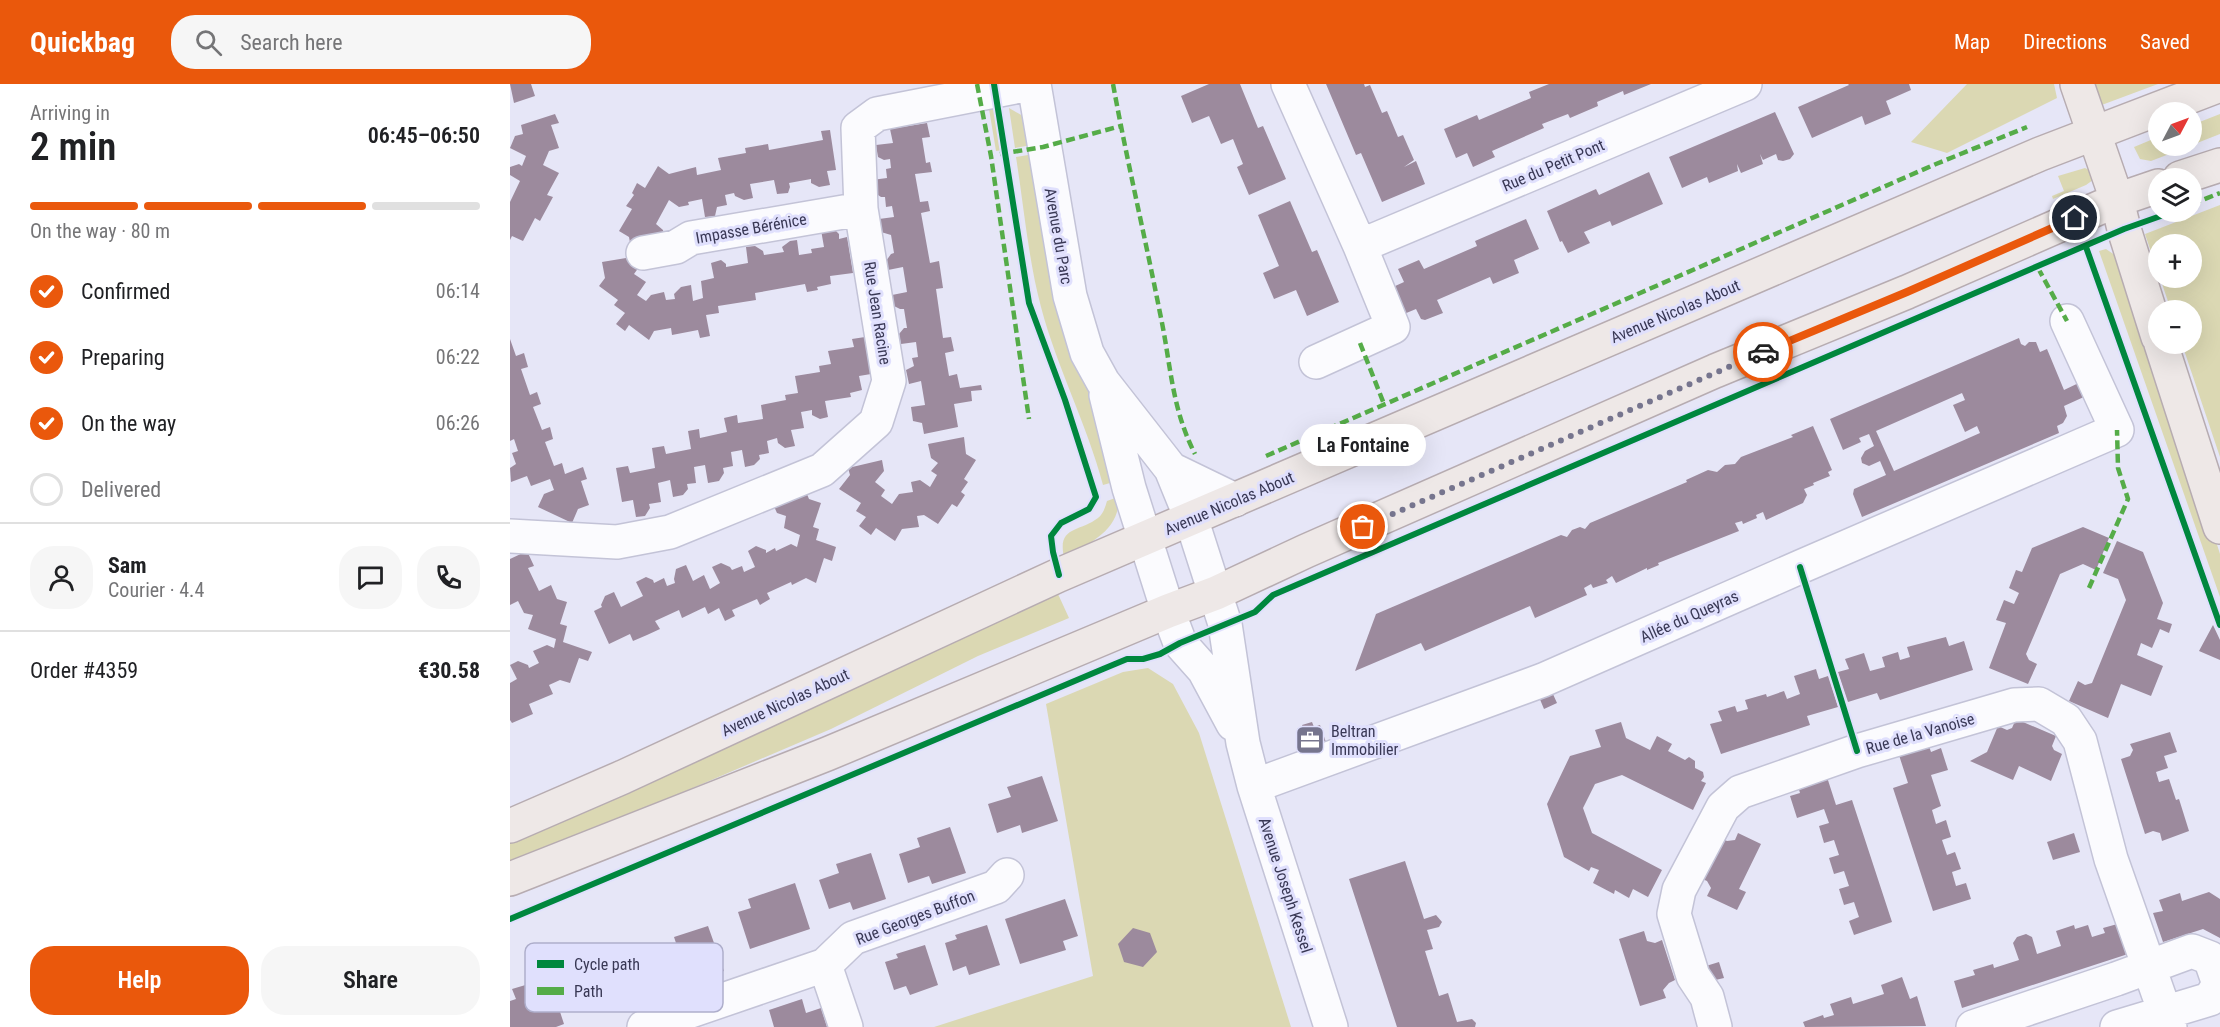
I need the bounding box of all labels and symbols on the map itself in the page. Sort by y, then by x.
north arrow [2148,102,2202,156]
street label: Rue du Petit Pont [1499,135,1607,196]
street label: Avenue du Parc [1041,186,1076,286]
pin [2049,192,2100,243]
street label: Impasse Bérénice [694,209,808,248]
street label: Rue Jean Racine [860,260,895,366]
street label: Avenue Nicolas About [1608,276,1743,347]
courier [1733,322,1793,382]
callout: La Fontaine [1300,425,1426,467]
street label: Avenue Nicolas About [1162,468,1297,539]
pin [1337,501,1388,552]
street label: Allée du Queyras [1637,586,1741,647]
street label: Avenue Nicolas About [718,664,852,740]
street label: Rue de la Vanoise [1864,709,1977,758]
place label: Beltran Immobilier [1331,722,1399,759]
office icon: Beltran Immobilier [1294,724,1326,756]
street label: Avenue Joseph Kessel [1255,815,1316,955]
street label: Rue Georges Buffon [853,886,977,949]
legend [525,943,723,1012]
text: Cycle path [574,955,640,974]
text: Path [574,982,603,1001]

